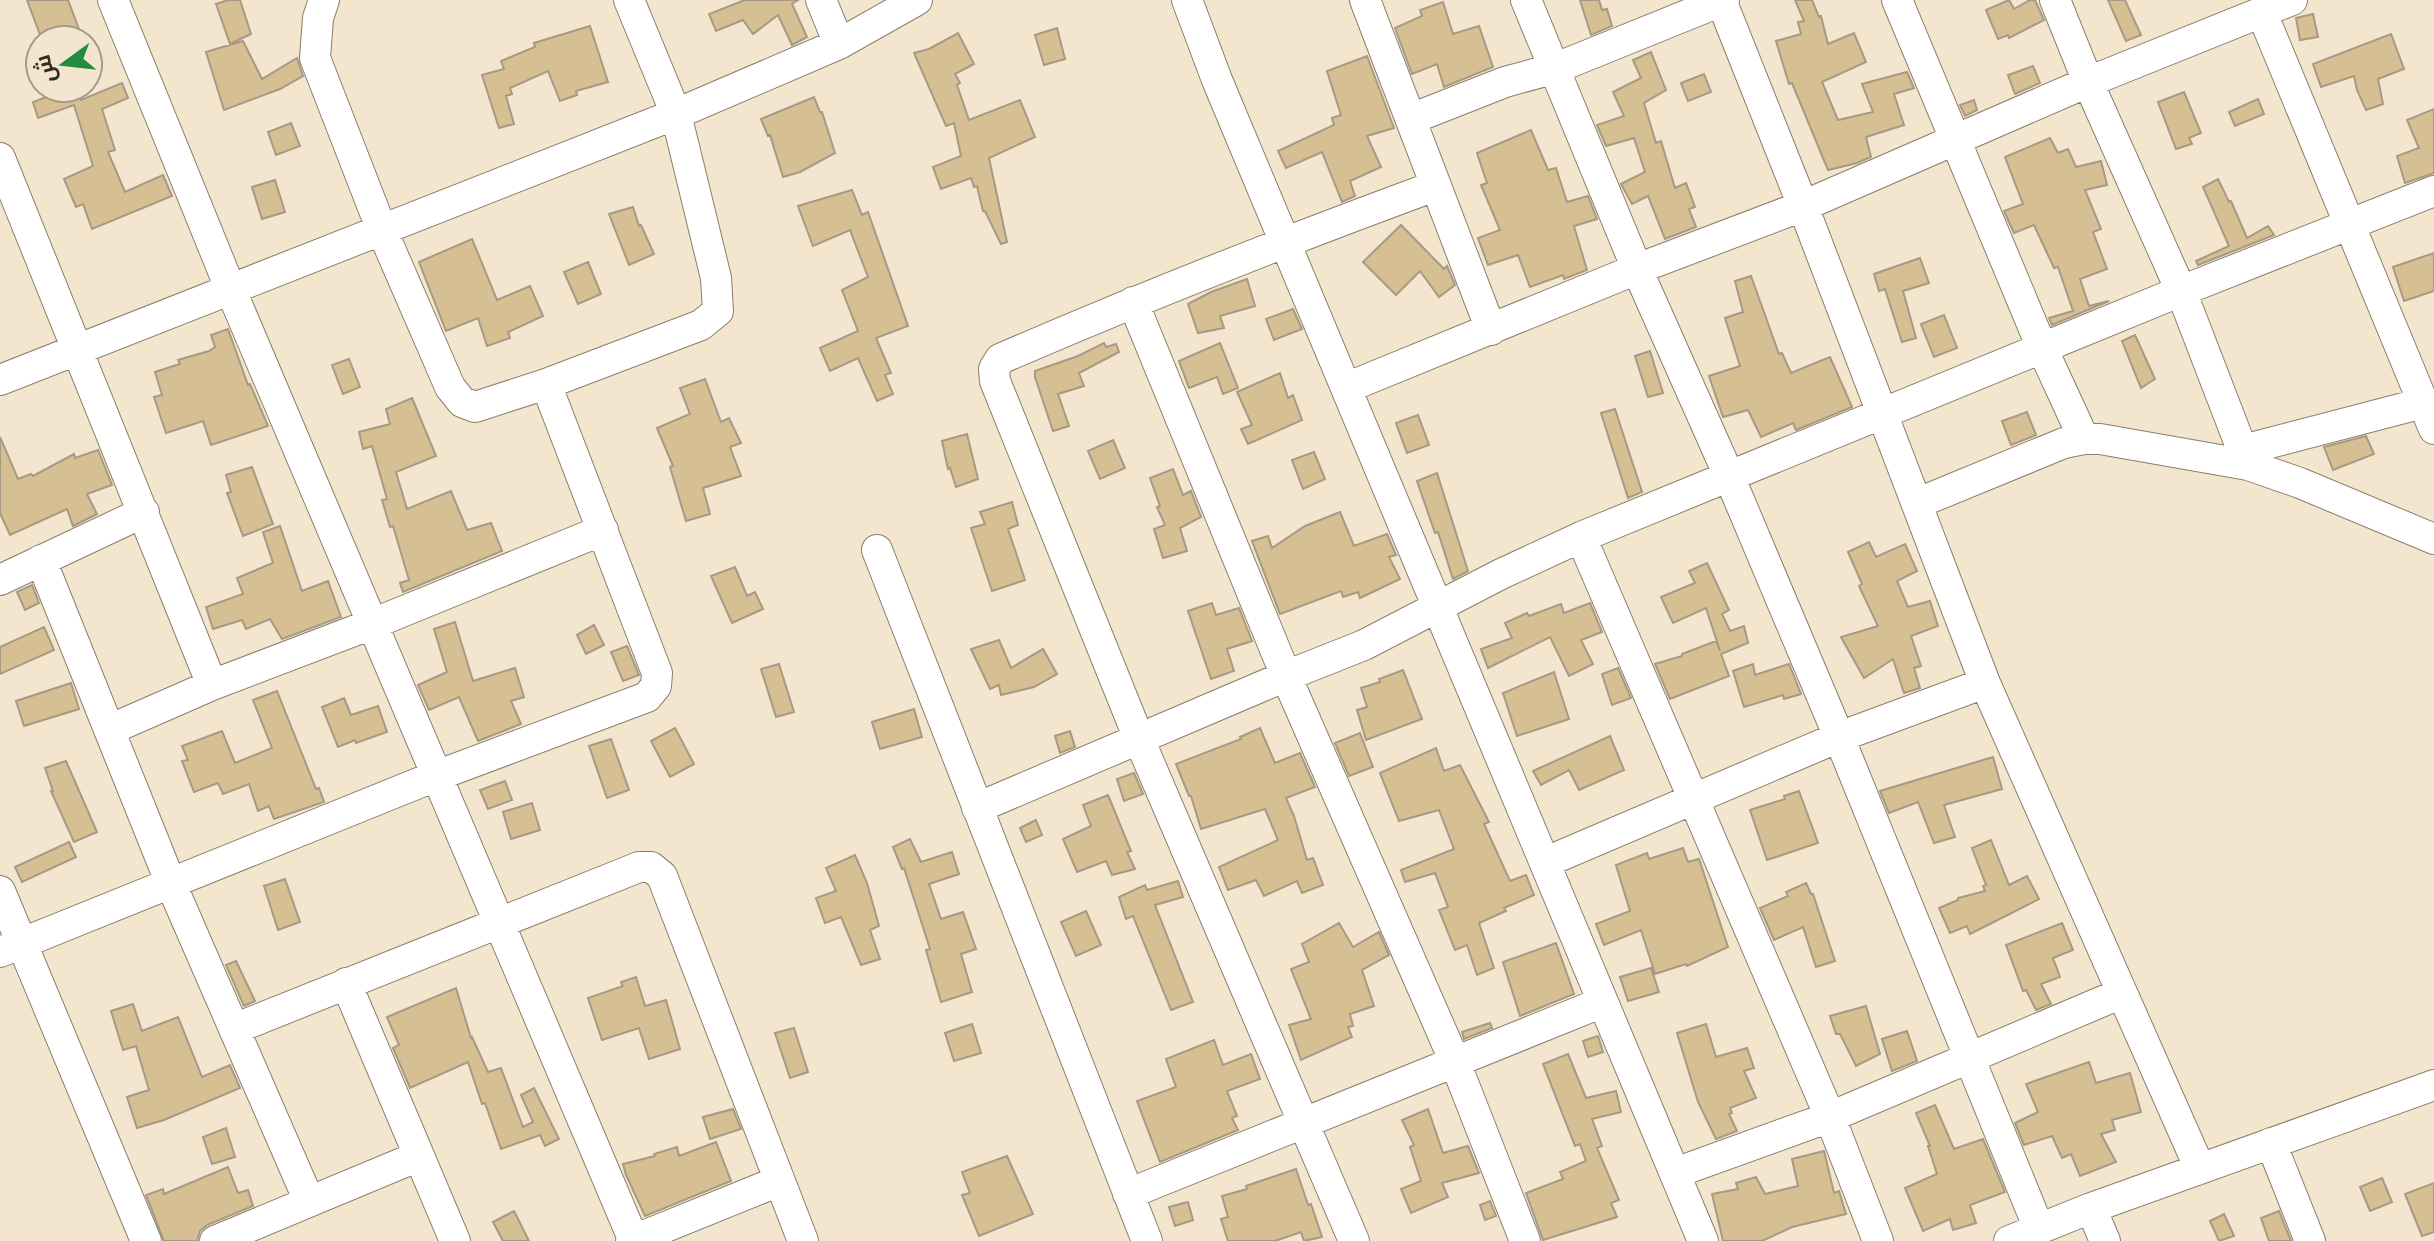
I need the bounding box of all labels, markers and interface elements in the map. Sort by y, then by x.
north arrow [24,24,104,104]
text: ش [29,52,62,86]

